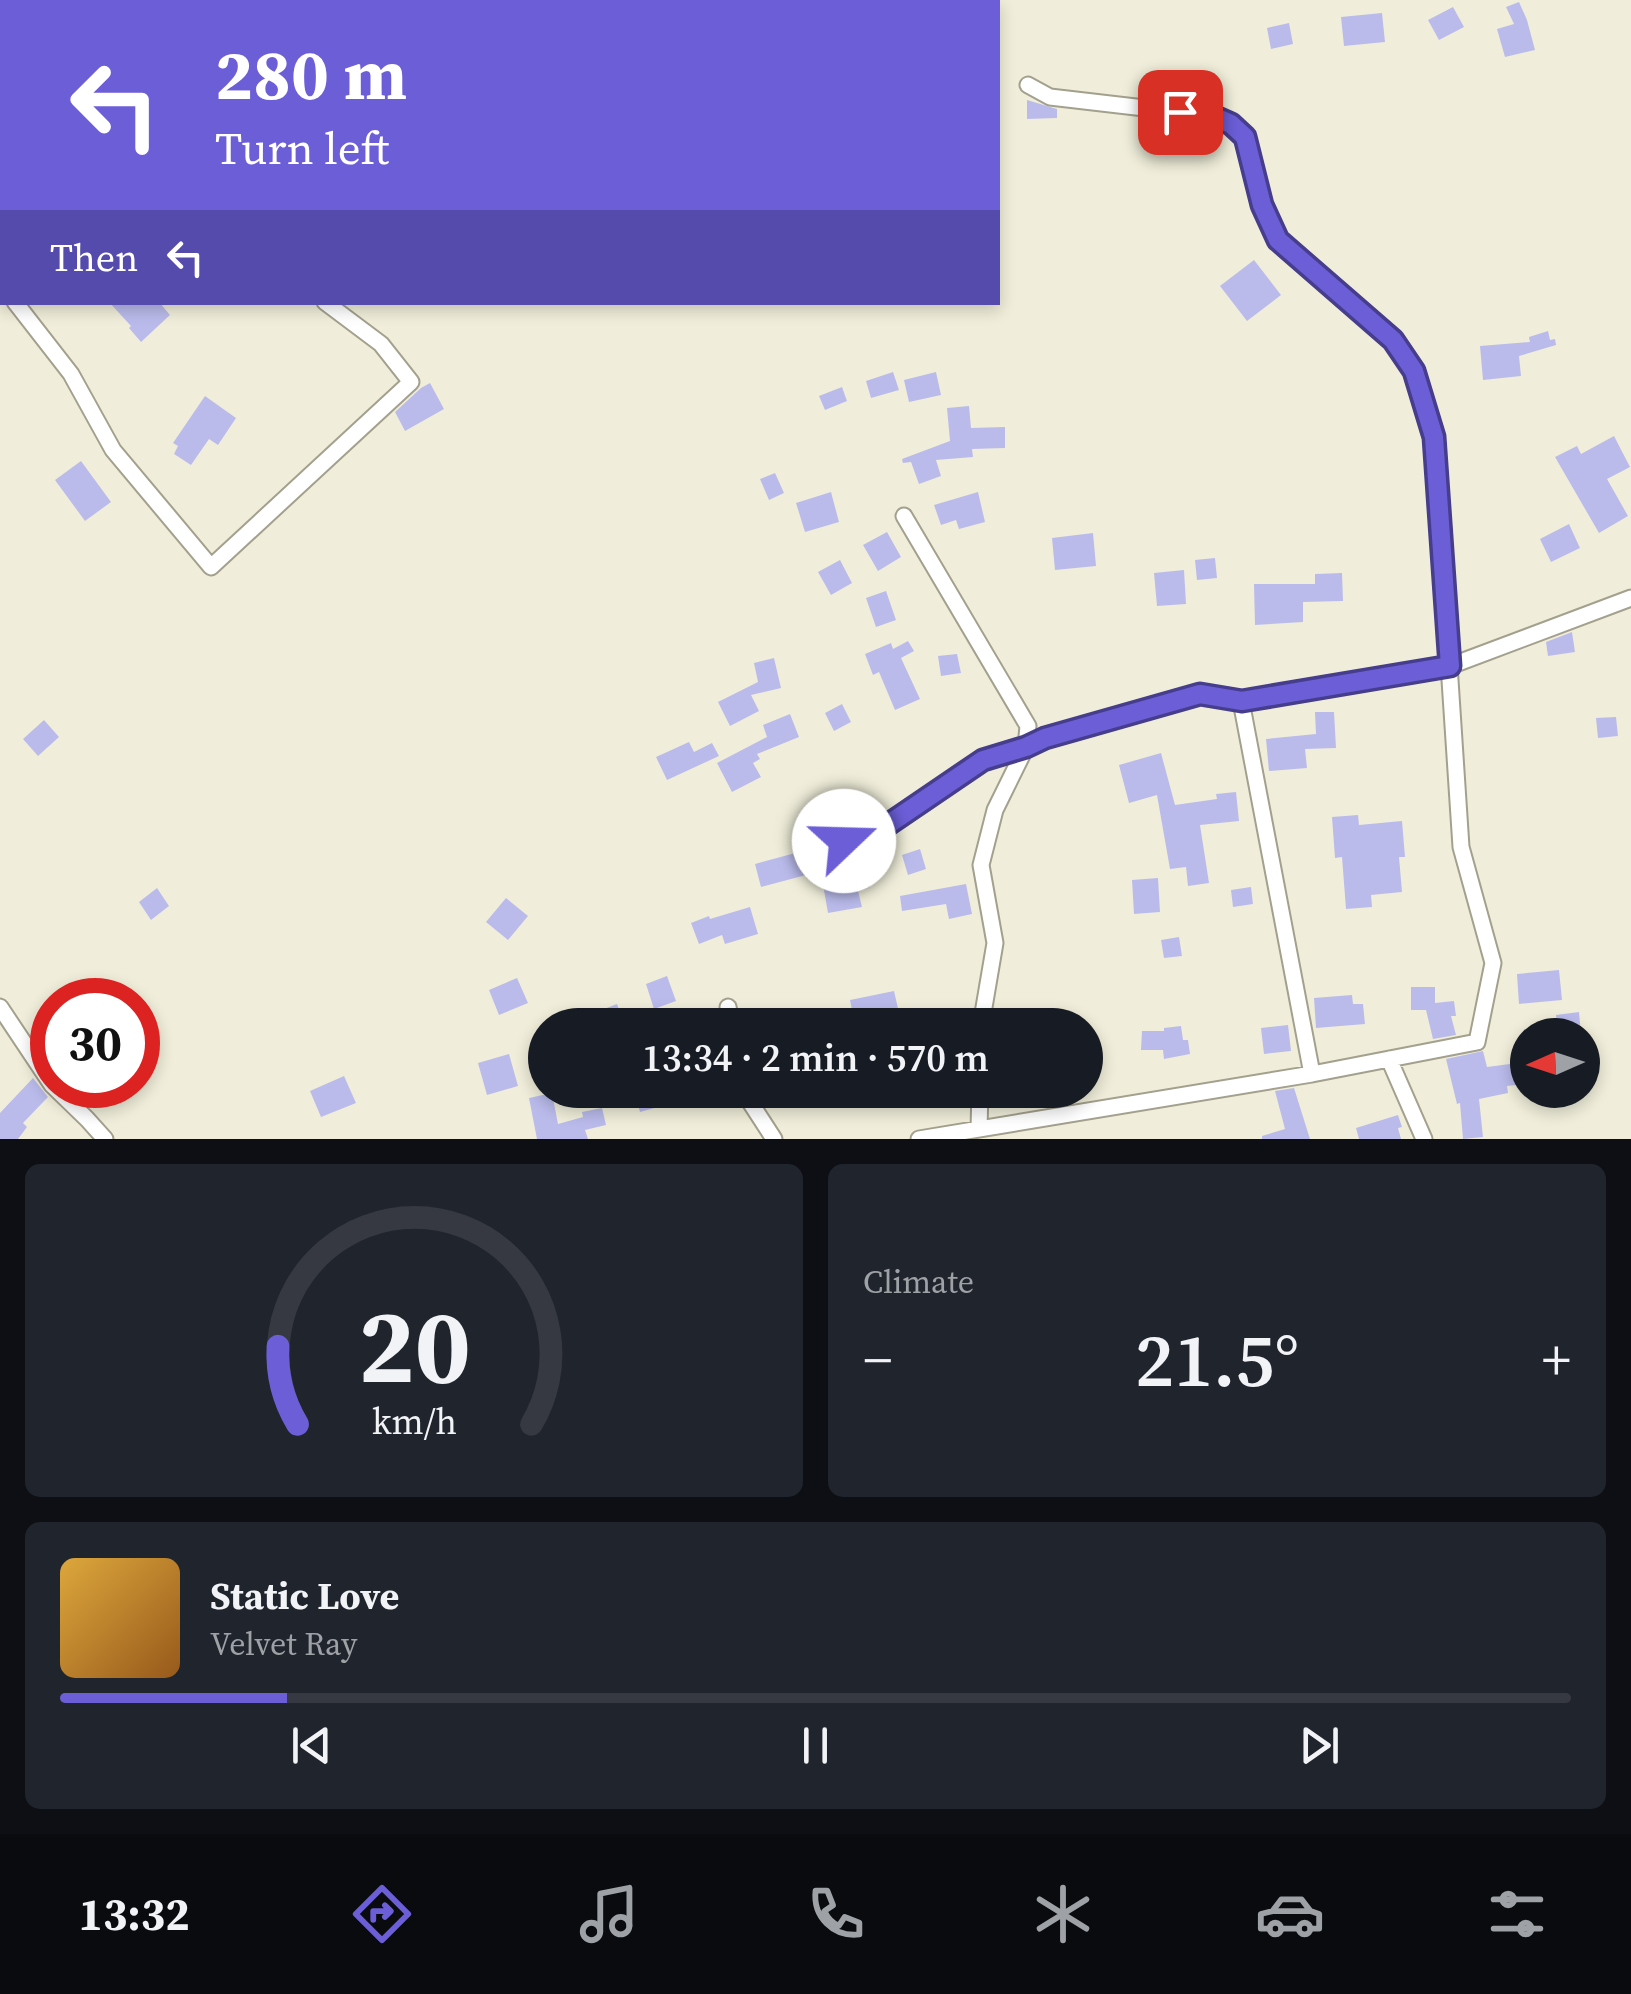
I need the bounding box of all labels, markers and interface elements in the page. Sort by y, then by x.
text: 280 m [215,26,407,122]
icon: left [50,40,180,170]
pin [1138,70,1223,155]
icon: arrive [1153,85,1208,140]
text: Turn left [215,117,389,179]
icon: left [158,230,213,285]
text: Then [50,232,138,284]
position arrow [792,789,896,893]
speed limit sign: 30 [30,978,160,1108]
north arrow [1510,1018,1600,1108]
map controls [1510,1018,1600,1108]
text: 13:34 · 2 min · 570 m [642,1032,989,1084]
text: Climate [863,1260,974,1304]
text: 20 [358,1274,470,1417]
text: 21.5° [1135,1308,1299,1411]
text: − [863,1322,892,1397]
text: + [1542,1322,1571,1397]
text: km/h [371,1397,457,1446]
text: Static Love [210,1570,399,1622]
text: Velvet Ray [210,1622,357,1666]
icon: previous [284,1718,339,1773]
icon: pause [788,1718,843,1773]
icon: next [1292,1718,1347,1773]
icon: directions [347,1879,417,1949]
icon: music [574,1879,644,1949]
icon: phone [801,1879,871,1949]
icon: climate [1028,1879,1098,1949]
icon: car [1255,1879,1325,1949]
icon: filters [1482,1879,1552,1949]
text: 13:32 [79,1883,190,1945]

